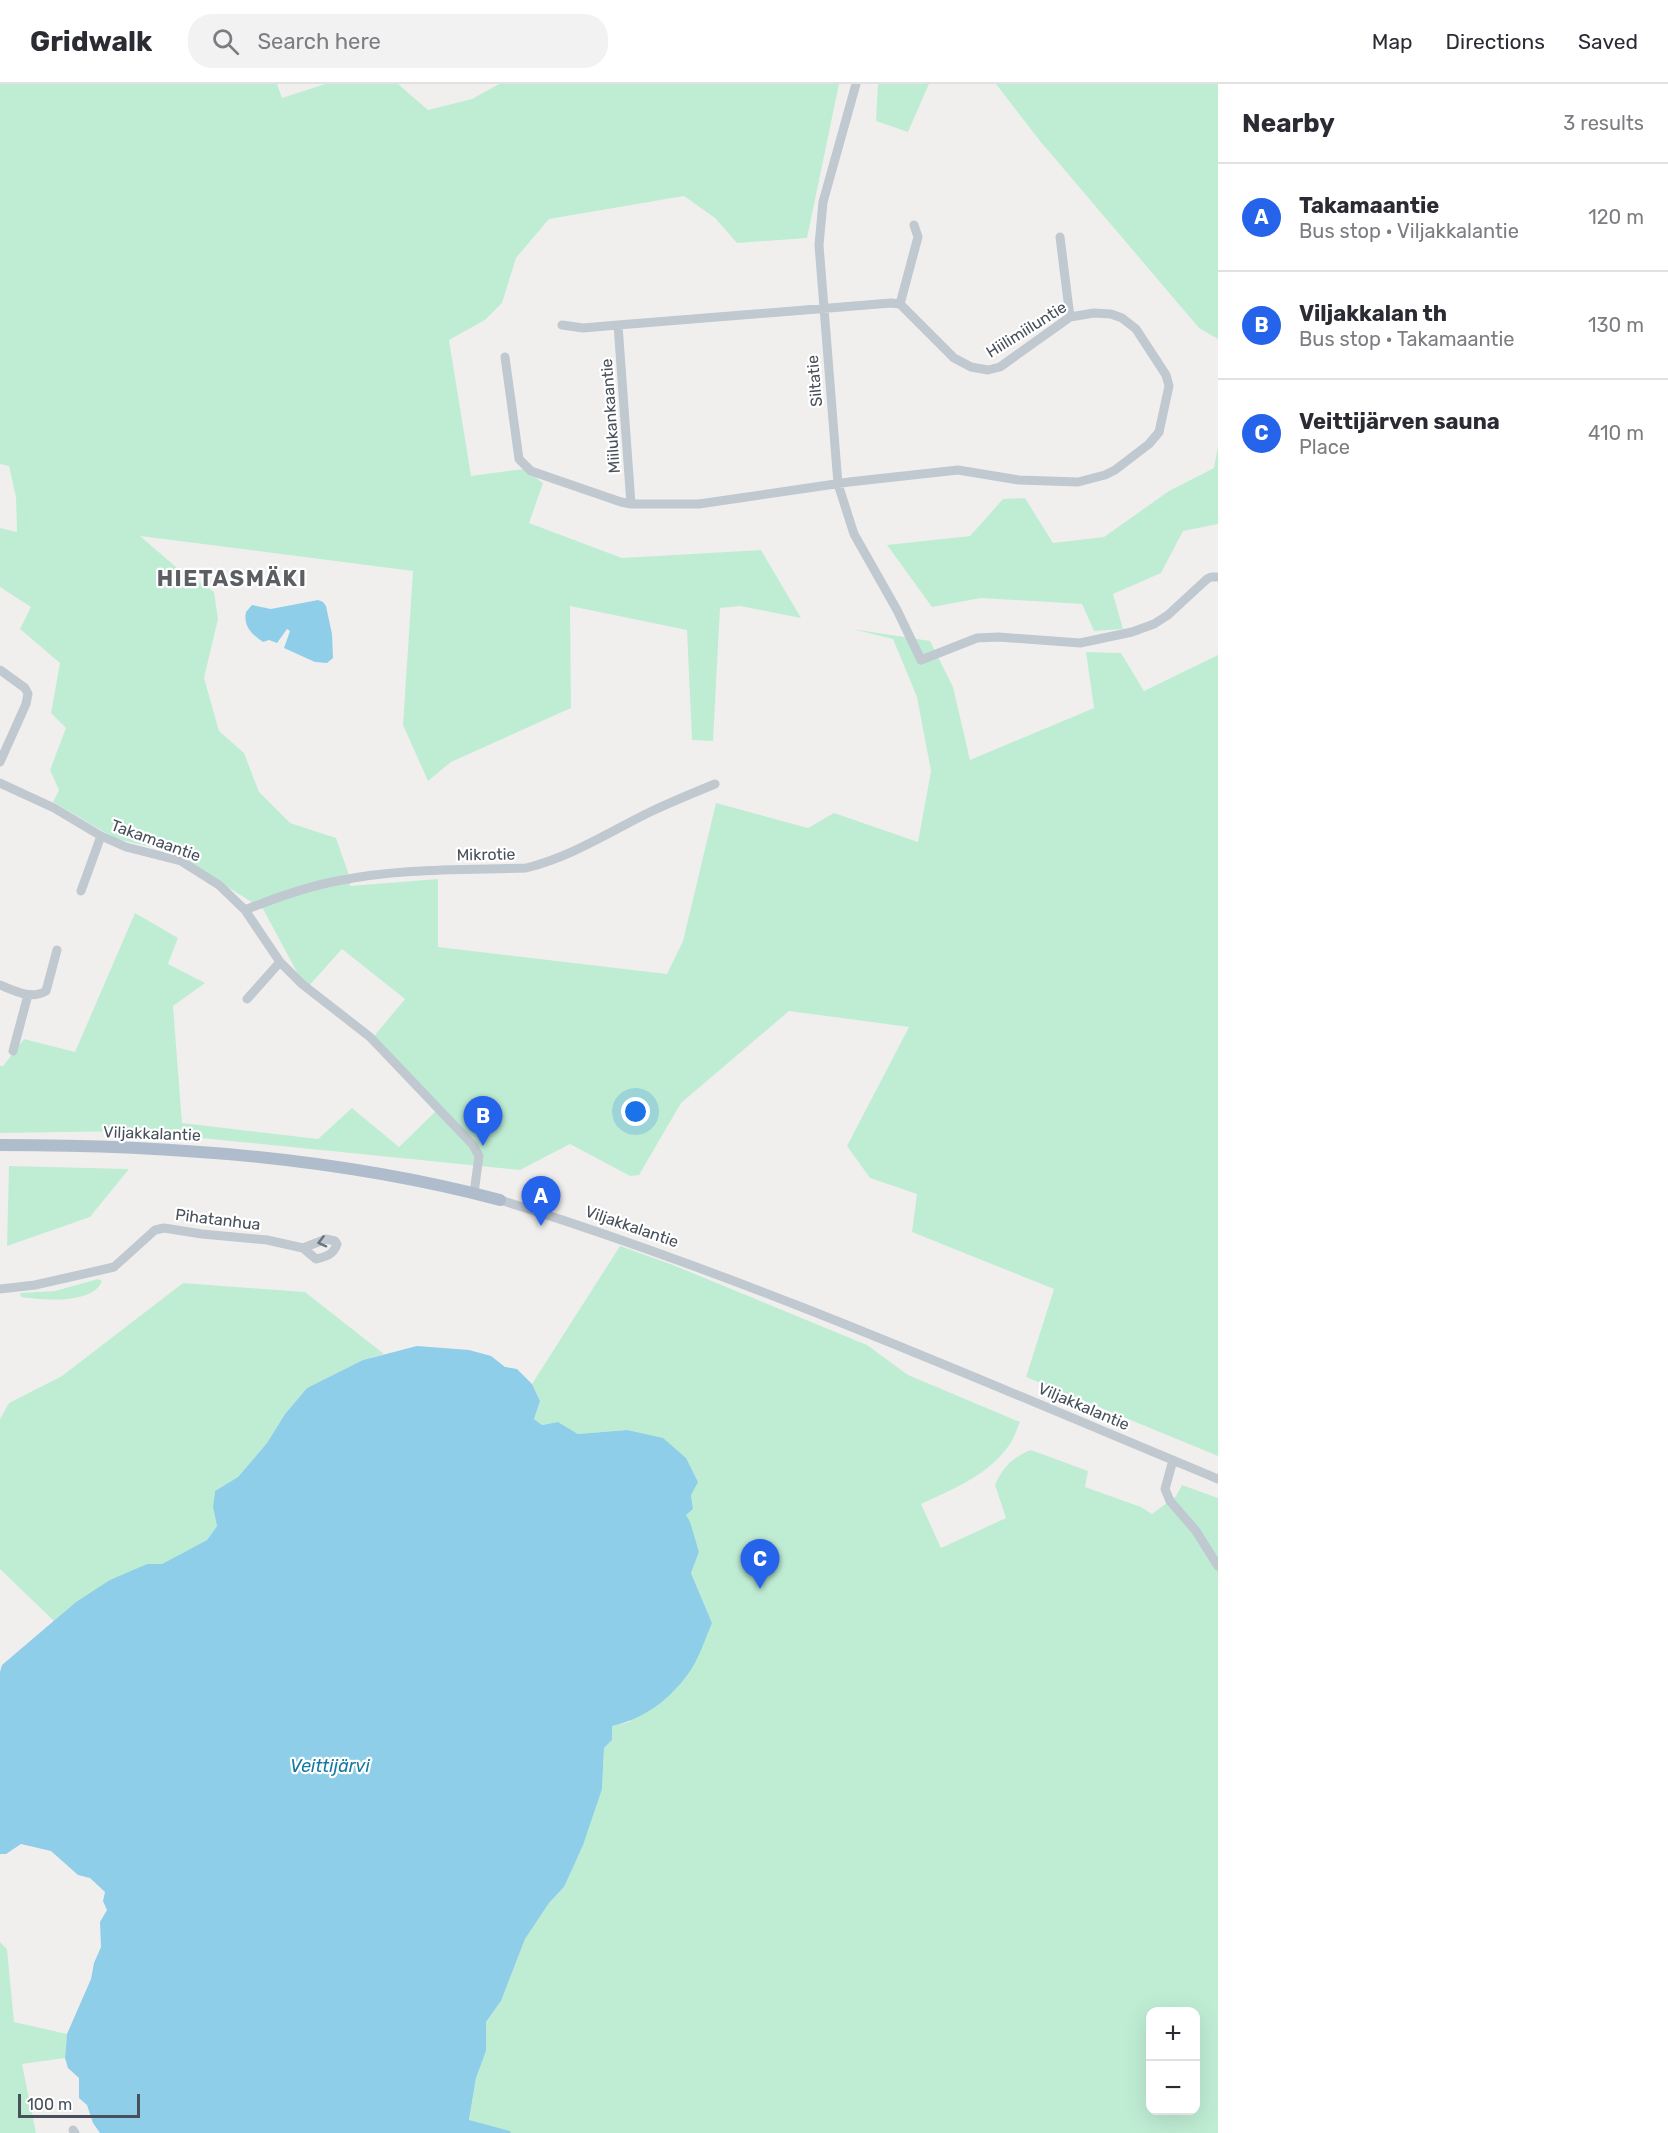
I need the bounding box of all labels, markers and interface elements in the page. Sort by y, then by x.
search box [188,14,608,68]
text: Gridwalk [30,25,152,58]
icon: search [209,25,242,58]
text: Search here [257,28,381,55]
text: Map [1372,29,1413,54]
text: Directions [1446,29,1545,54]
text: Saved [1578,29,1638,54]
text: Nearby [1242,108,1335,139]
text: 3 results [1563,111,1644,135]
text: Takamaantie [1299,192,1439,219]
text: A [1254,205,1269,229]
text: 120 m [1588,205,1644,229]
text: Bus stop · Viljakkalantie [1299,219,1519,243]
street label: Hiilimiiluntie [983,297,1070,362]
text: Viljakkalan th [1299,300,1447,327]
text: B [1254,313,1269,337]
text: 130 m [1588,313,1644,337]
text: Bus stop · Takamaantie [1299,327,1514,351]
street label: Siltatie [803,354,826,408]
street label: Miilukankaantie [597,358,624,474]
text: Veittijärven sauna [1299,408,1500,435]
text: C [1254,421,1269,445]
text: 410 m [1588,421,1644,445]
text: Place [1299,435,1350,459]
district label: HIETASMÄKI [157,565,307,592]
street label: Takamaantie [108,815,203,866]
street label: Mikrotie [456,844,516,865]
pin: B [464,1096,502,1146]
your location [621,1097,650,1126]
street label: Viljakkalantie [103,1122,201,1145]
pin: A [522,1176,560,1226]
street label: Viljakkalantie [583,1202,681,1251]
street label: Pihatanhua [174,1205,262,1234]
one-way arrow [317,1235,327,1248]
street label: Viljakkalantie [1035,1379,1132,1434]
pin: C [740,1540,780,1589]
water label: Veittijärvi [290,1755,371,1777]
map controls [1146,2007,1200,2115]
button: + [1146,2007,1200,2061]
button: − [1146,2061,1200,2115]
scale bar [18,2091,140,2118]
text: 100 m [27,2095,72,2114]

